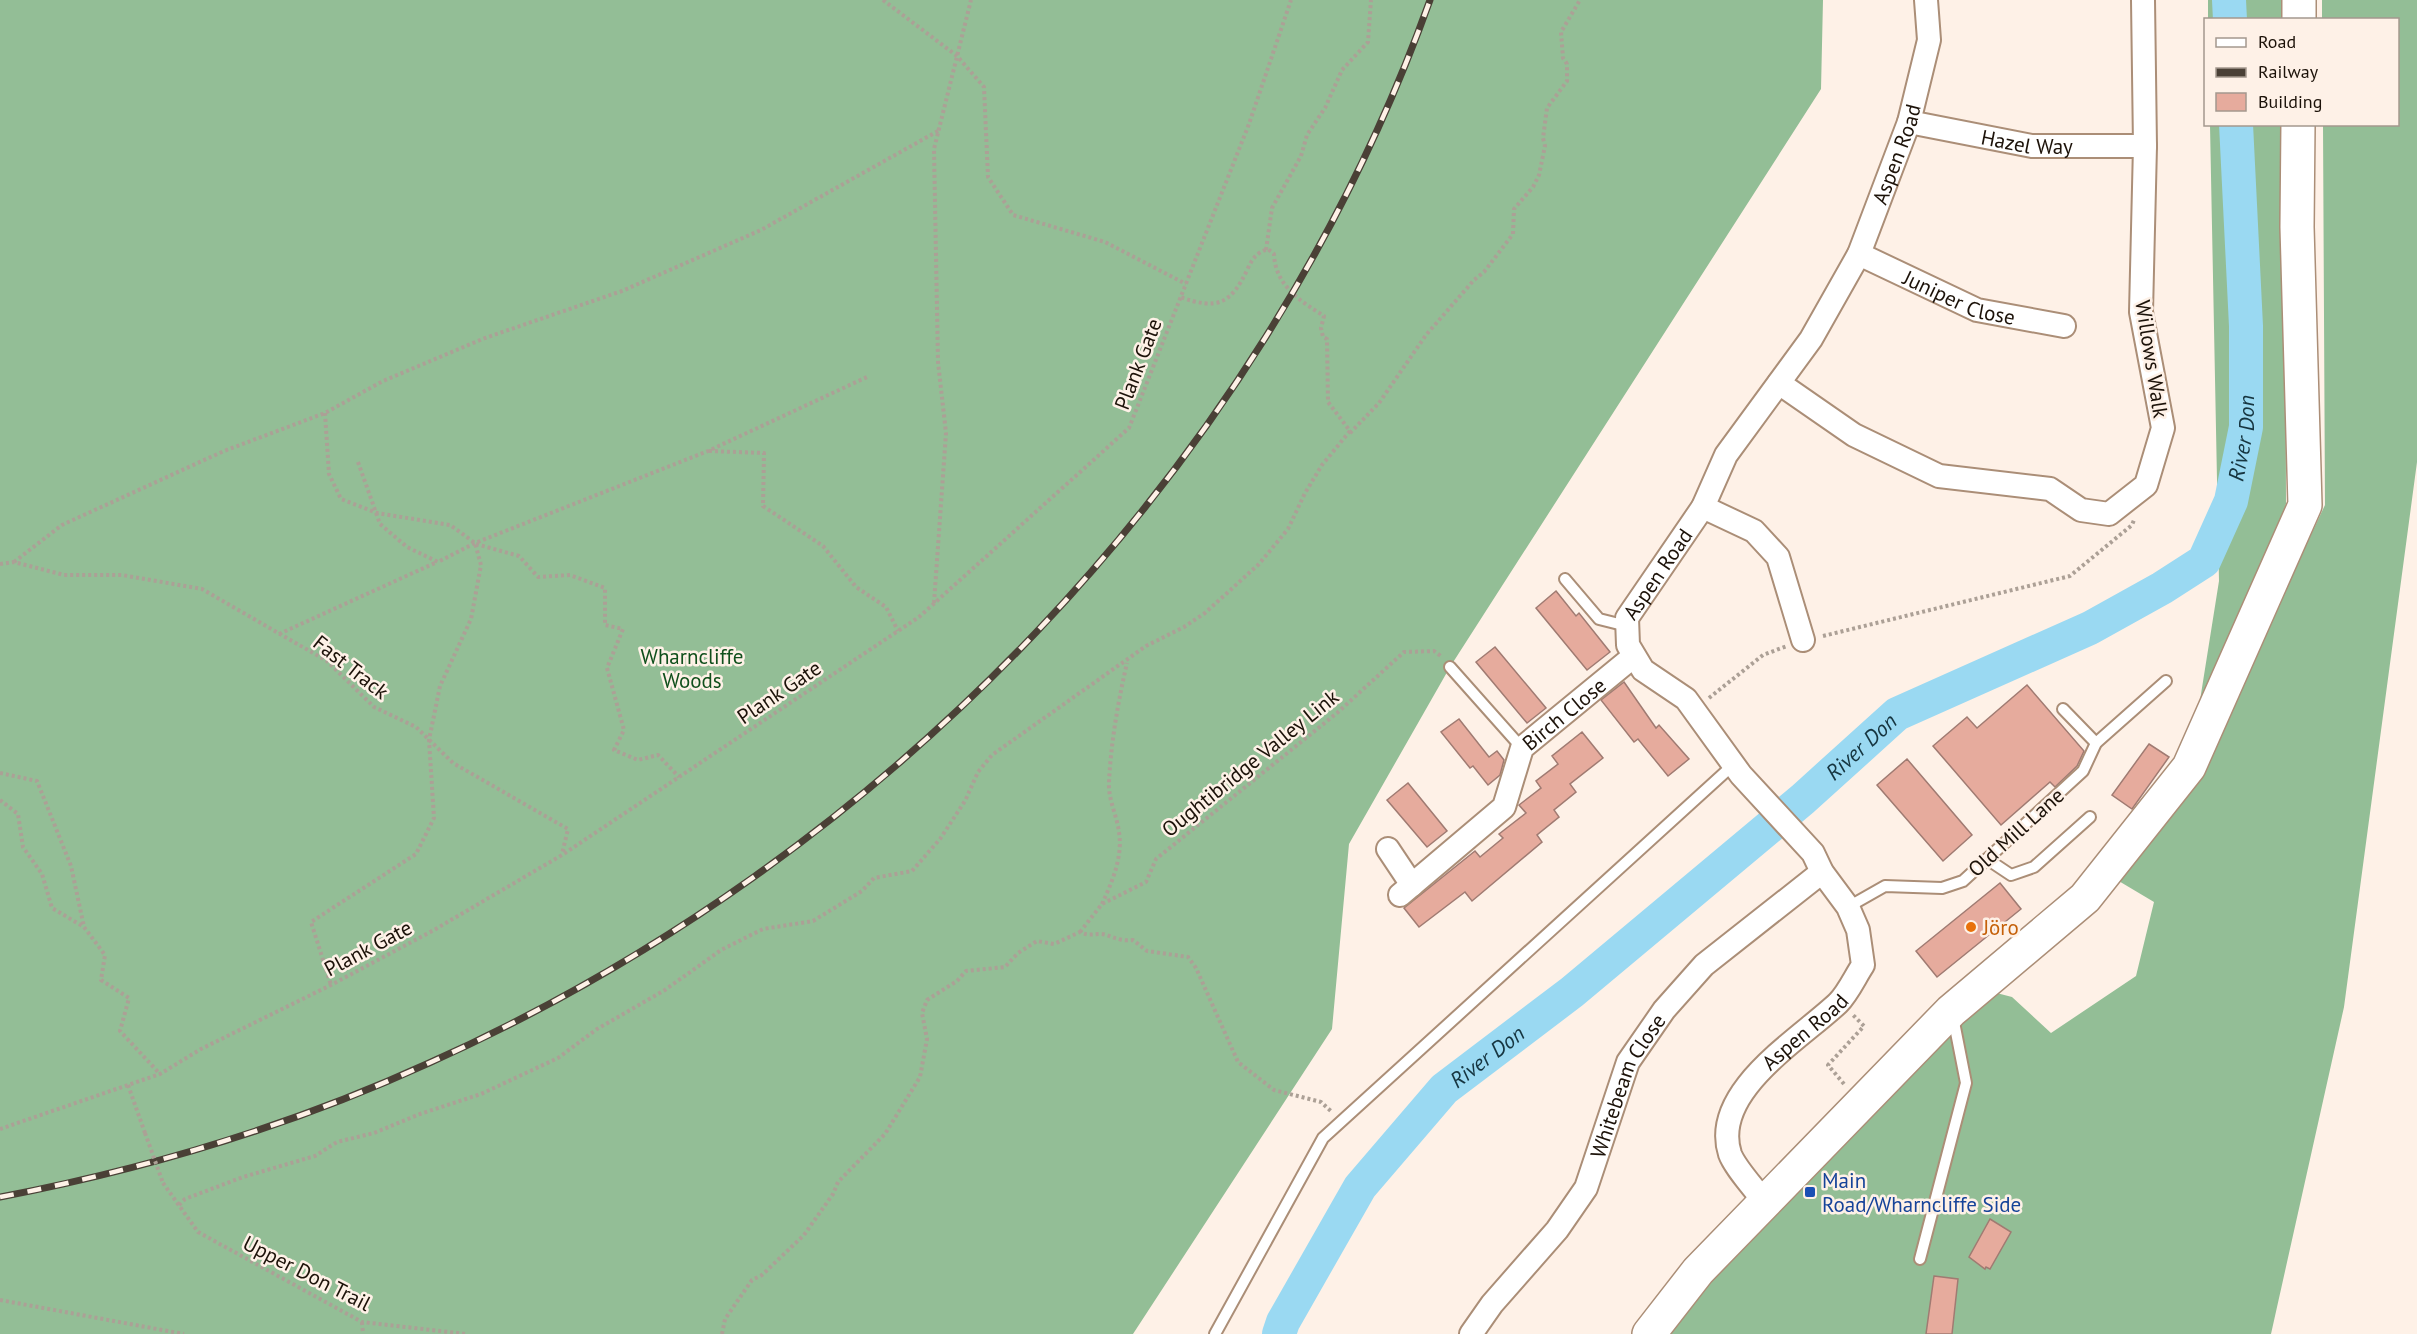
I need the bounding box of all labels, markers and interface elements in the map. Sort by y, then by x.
legend [2204,18,2399,126]
text: Road [2258,30,2296,53]
text: Railway [2258,60,2319,83]
text: Building [2258,90,2322,113]
street label: Aspen Road [1866,101,1926,208]
street label: Hazel Way [1979,123,2073,160]
street label: Juniper Close [1898,263,2017,330]
street label: Willows Walk [2129,298,2175,420]
street label: Plank Gate [1108,315,1168,413]
water label: River Don [2221,395,2260,483]
street label: Aspen Road [1617,523,1698,625]
street label: Fast Track [308,629,394,705]
park label: Wharncliffe Woods [641,643,743,694]
street label: Plank Gate [732,654,826,730]
street label: Birch Close [1516,671,1611,756]
street label: Oughtibridge Valley Link [1156,683,1344,843]
water label: River Don [1819,707,1903,786]
street label: Old Mill Lane [1962,782,2070,882]
street label: Plank Gate [319,914,417,982]
place label: Jöro [1982,914,2019,941]
marker: Jöro [1964,920,1978,934]
street label: Aspen Road [1756,988,1854,1076]
street label: Whitebeam Close [1584,1008,1671,1161]
water label: River Don [1444,1019,1530,1094]
place label: Main Road/Wharncliffe Side [1822,1167,2021,1218]
marker: Main Road/Wharncliffe Side [1803,1185,1817,1199]
street label: Upper Don Trail [238,1229,376,1317]

